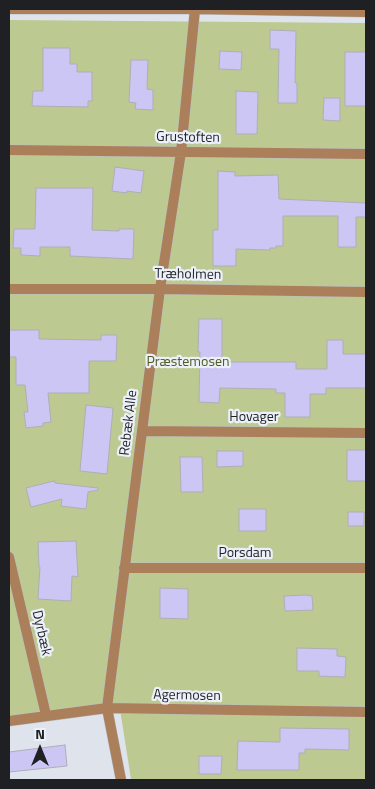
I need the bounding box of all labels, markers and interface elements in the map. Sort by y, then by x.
street label: Grustoften [156,129,220,147]
street label: Træholmen [155,266,221,284]
park label: Præstemosen [146,355,230,371]
street label: Rebæk Alle [117,389,141,457]
street label: Hovager [229,410,279,426]
street label: Porsdam [218,546,272,562]
street label: Dyrbæk [28,609,54,657]
street label: Agermosen [153,687,221,705]
text: N [35,723,45,744]
north arrow [15,724,65,774]

